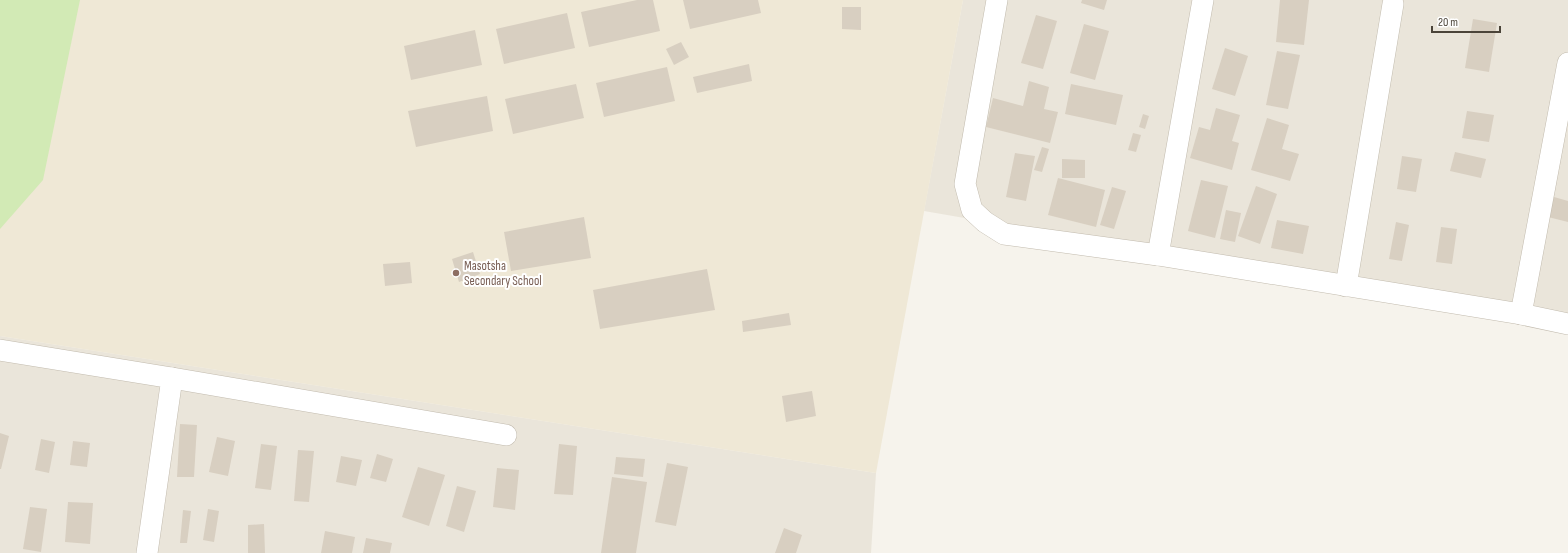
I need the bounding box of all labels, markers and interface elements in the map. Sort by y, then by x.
scale bar [1432,8,1500,34]
text: 20 m [1438,15,1458,30]
place label: Masotsha Secondary School [464,258,542,289]
marker: Masotsha Secondary School [451,268,461,278]

